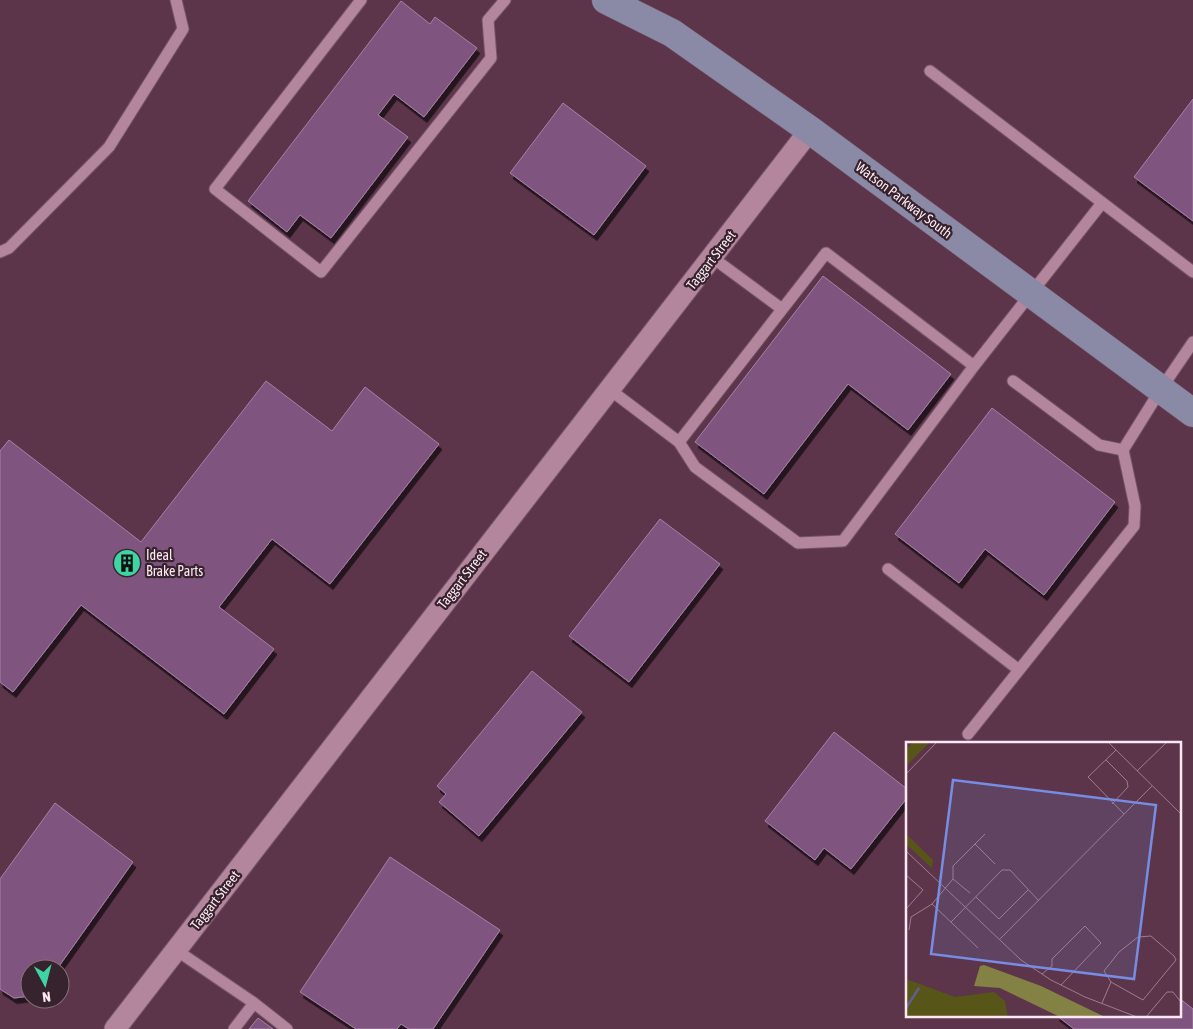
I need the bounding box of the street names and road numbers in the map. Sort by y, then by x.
street label: Watson Parkway South [853,159,955,241]
street label: Taggart Street [683,227,739,293]
street label: Taggart Street [434,546,490,612]
street label: Taggart Street [187,867,243,933]

